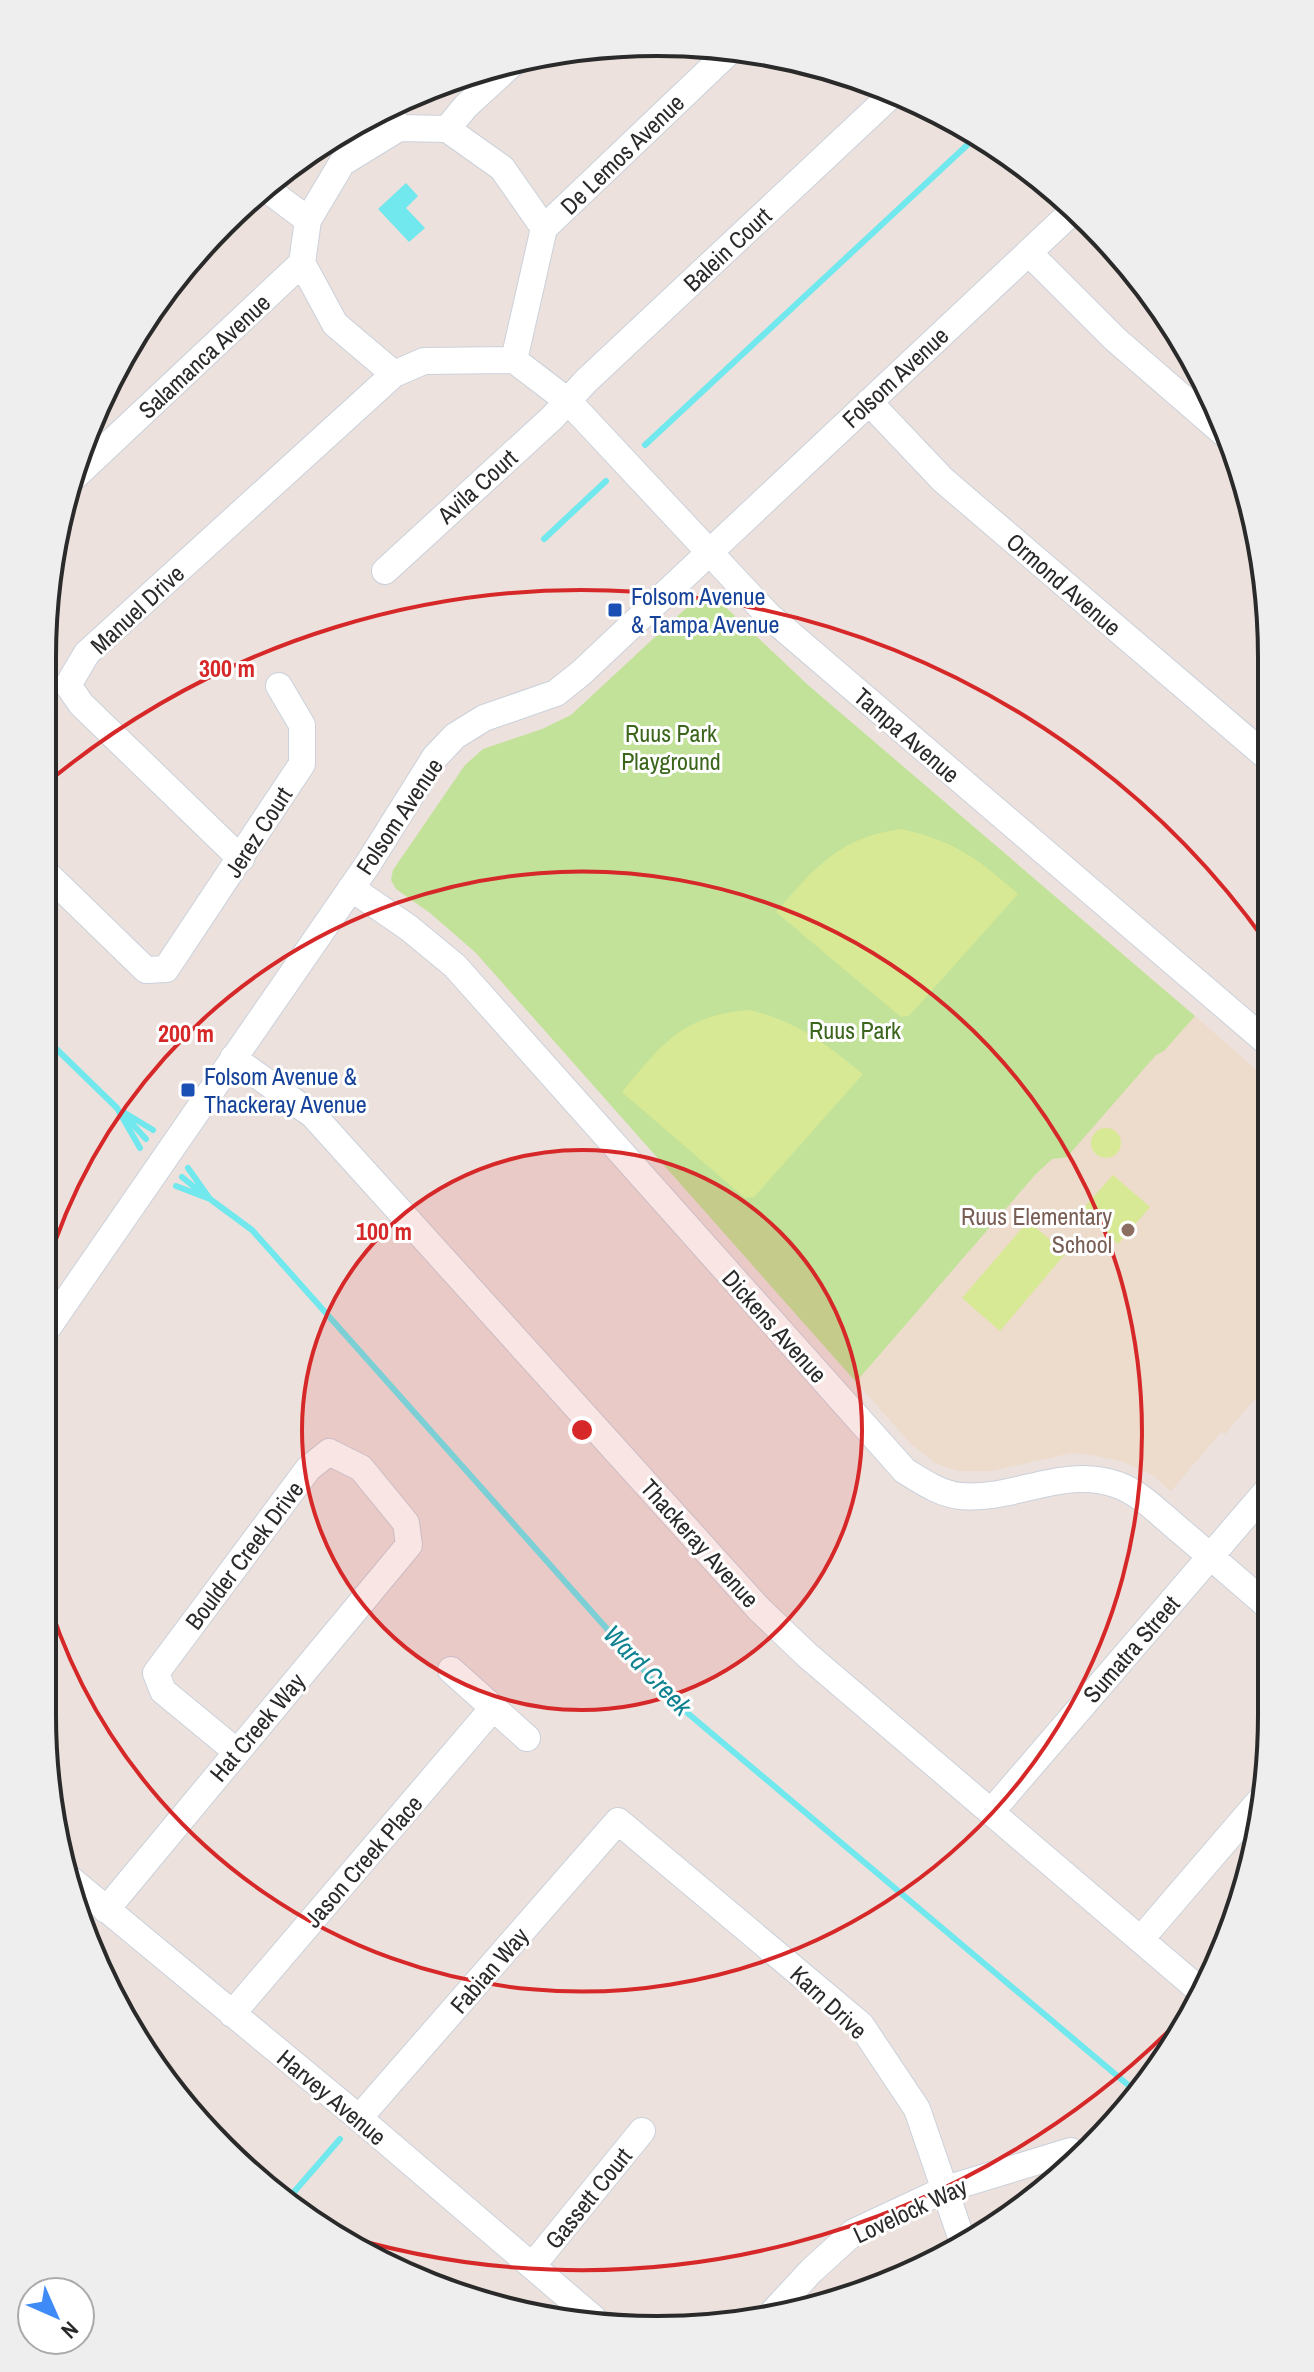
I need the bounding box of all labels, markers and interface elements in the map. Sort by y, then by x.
street label: De Lemos Avenue [553,87,691,221]
street label: Balein Court [676,200,778,298]
street label: Salamanca Avenue [131,287,277,425]
street label: Folsom Avenue [835,319,955,435]
street label: Avila Court [430,441,524,531]
street label: Ormond Avenue [1000,525,1128,643]
street label: Manuel Drive [83,557,191,661]
place label: Folsom Avenue & Tampa Avenue [631,580,780,640]
marker: Folsom Avenue & Tampa Avenue [606,601,624,619]
text: 300 m [199,652,255,684]
street label: Tampa Avenue [847,680,967,790]
park label: Ruus Park Playground [621,717,721,777]
street label: Folsom Avenue [348,751,450,881]
street label: Jerez Court [217,780,299,883]
park label: Ruus Park [809,1014,901,1046]
text: 200 m [158,1017,214,1049]
place label: Folsom Avenue & Thackeray Avenue [204,1060,367,1120]
marker: Folsom Avenue & Thackeray Avenue [179,1081,197,1099]
place label: Ruus Elementary School [961,1200,1112,1260]
text: 100 m [356,1215,412,1247]
marker: Ruus Elementary School [1119,1221,1137,1239]
street label: Dickens Avenue [716,1263,834,1389]
centre of rings [568,1416,596,1444]
street label: Thackeray Avenue [634,1472,766,1614]
street label: Boulder Creek Drive [178,1474,310,1636]
street label: Sumatra Street [1076,1588,1187,1709]
water label: Ward Creek [596,1617,701,1724]
street label: Hat Creek Way [202,1666,312,1788]
street label: Jason Creek Place [297,1788,429,1934]
street label: Fabian Way [443,1920,535,2020]
street label: Karn Drive [784,1958,874,2046]
street label: Harvey Avenue [271,2042,393,2152]
street label: Gassett Court [537,2140,639,2255]
street label: Lovelock Way [848,2170,972,2250]
north arrow [16,2276,96,2356]
text: N [55,2315,85,2345]

